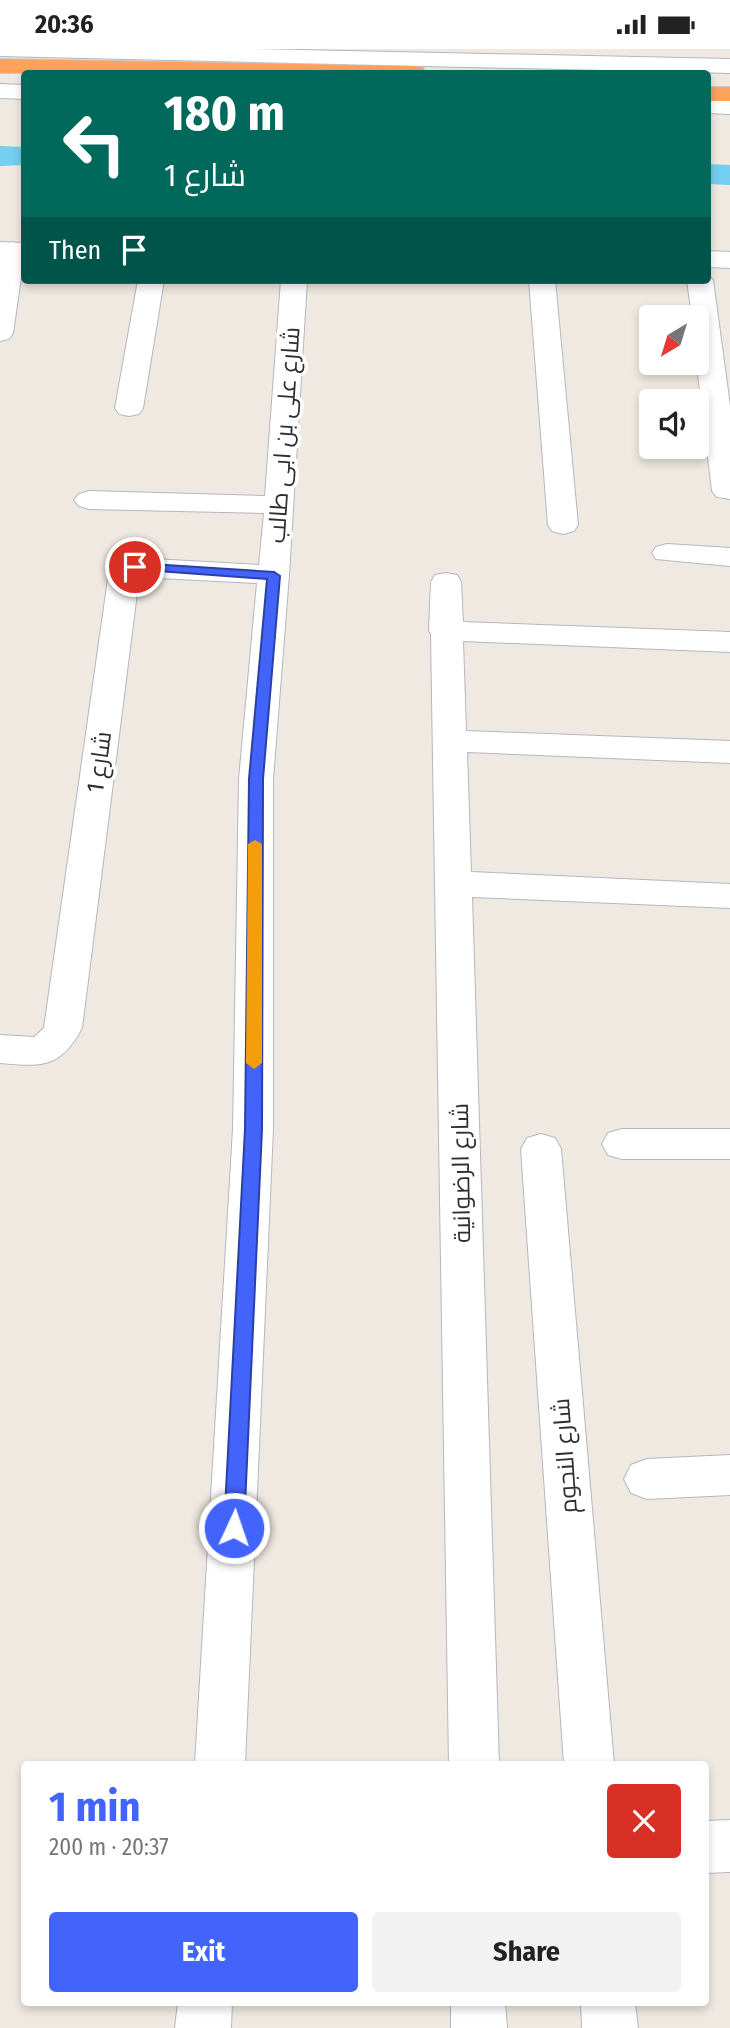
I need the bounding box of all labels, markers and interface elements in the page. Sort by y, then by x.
text: 20:36 [35,9,94,40]
text: 180 m [164,84,285,143]
icon: left [49,98,140,189]
text: شارع 1 [164,156,246,194]
icon: arrive [115,231,153,269]
text: Then [49,235,101,266]
north arrow [639,305,709,375]
map controls [639,305,709,459]
street label: شارع على بن ابى طالب [262,326,308,544]
button: sound [639,389,709,459]
pin [105,537,165,597]
icon: arrive [116,548,154,586]
street label: شارع 1 [81,730,119,795]
street label: شارع الرضوانية [446,1103,478,1243]
street label: شارع النجوم [547,1397,585,1515]
position arrow [197,1491,271,1565]
text: 1 min [49,1782,140,1832]
button: close [607,1784,681,1858]
text: 200 m · 20:37 [49,1833,169,1861]
button: Exit [49,1912,358,1992]
button: Share [372,1912,681,1992]

